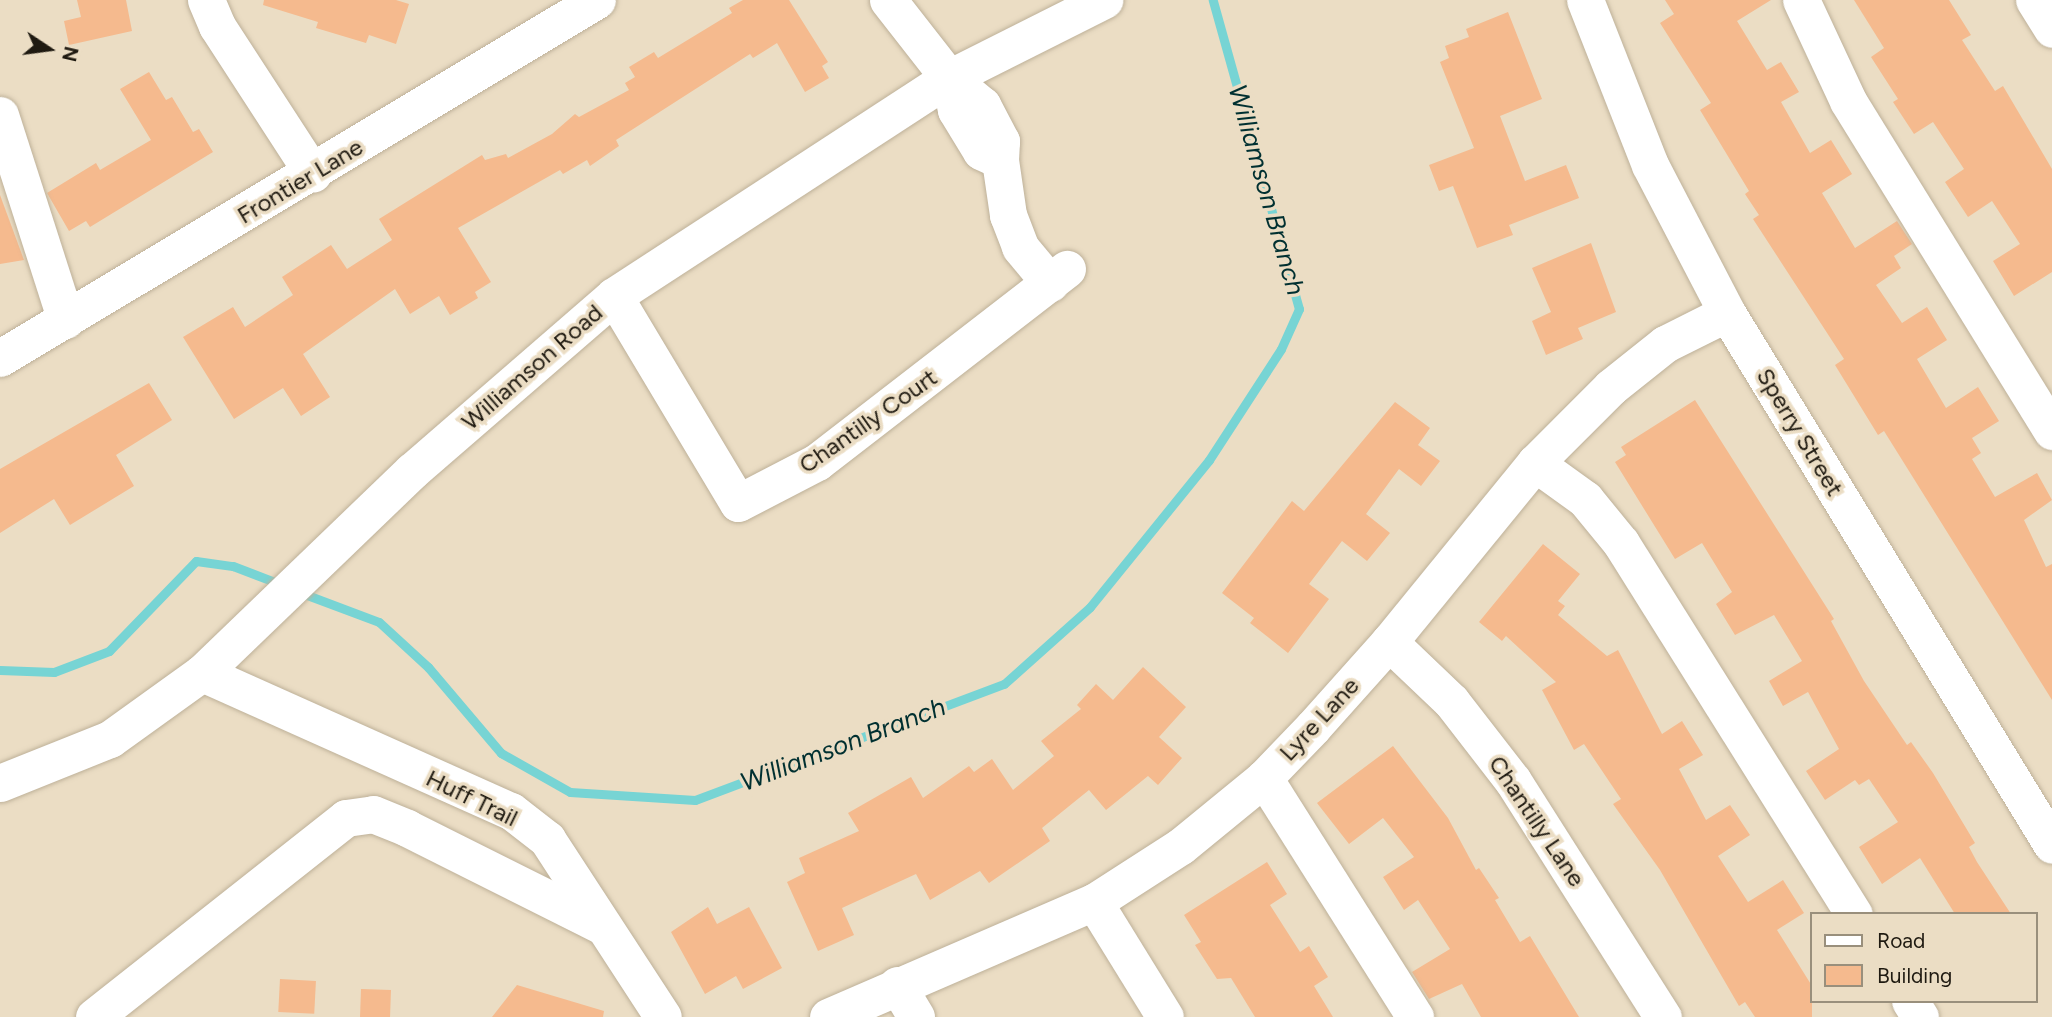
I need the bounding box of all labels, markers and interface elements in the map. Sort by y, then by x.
north arrow [14,14,84,84]
text: N [57,44,83,64]
water label: Williamson Branch [1221,81,1311,299]
street label: Frontier Lane [232,132,368,230]
street label: Williamson Road [456,298,608,436]
street label: Chantilly Court [793,363,943,479]
street label: Sperry Street [1751,363,1849,501]
street label: Lyre Lane [1273,671,1365,767]
water label: Williamson Branch [736,691,950,799]
street label: Chantilly Lane [1483,750,1591,892]
street label: Huff Trail [421,763,523,833]
legend [1811,912,2038,1003]
text: Road [1877,928,1925,953]
text: Building [1877,963,1952,988]

